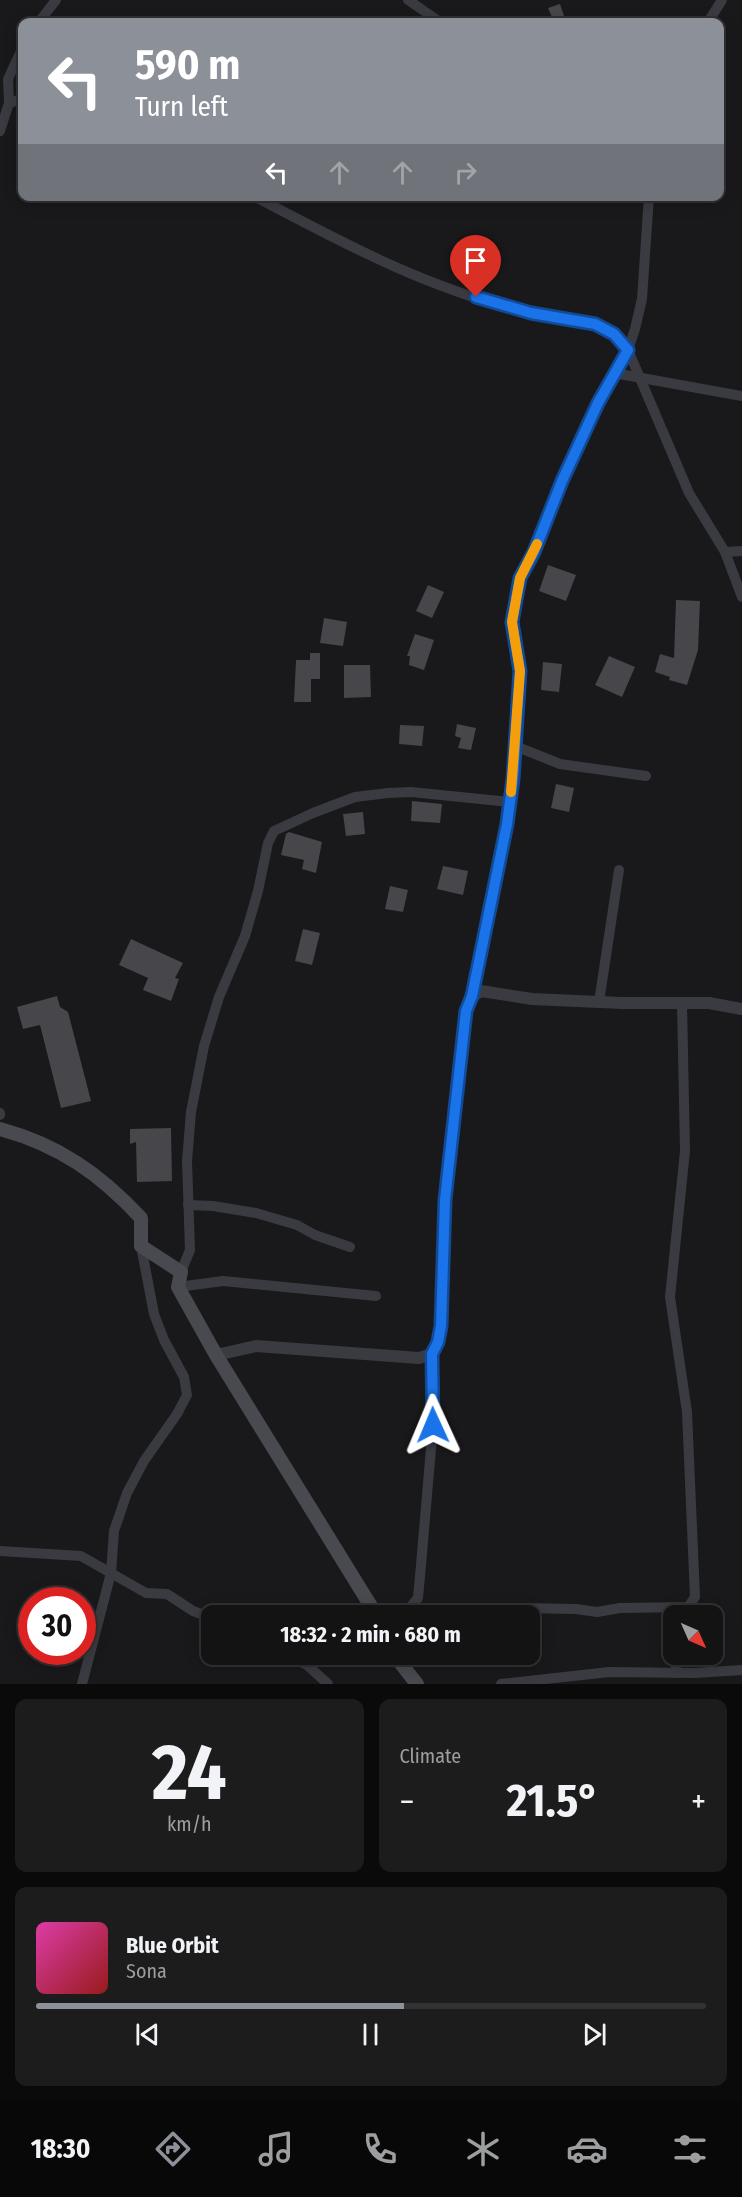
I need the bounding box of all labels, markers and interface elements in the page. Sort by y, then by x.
text: 590 m [135,40,240,90]
icon: left [36,42,114,120]
text: Turn left [135,91,228,123]
icon: left [260,156,293,189]
icon: ahead [323,156,356,189]
icon: ahead [386,156,419,189]
icon: right [449,156,482,189]
pin [450,235,501,297]
icon: arrive [459,244,492,277]
position arrow [401,1393,465,1457]
speed limit sign: 30 [18,1587,96,1665]
north arrow [663,1605,723,1665]
map controls [663,1605,723,1665]
text: 18:32 · 2 min · 680 m [280,1621,461,1648]
text: 24 [152,1726,227,1820]
text: Climate [400,1744,461,1768]
text: 21.5° [506,1774,599,1828]
text: − [400,1782,414,1822]
text: + [691,1782,706,1822]
text: km/h [167,1812,212,1836]
text: Blue Orbit [126,1932,219,1959]
text: Sona [126,1959,167,1983]
icon: previous [131,2018,164,2051]
icon: pause [354,2018,387,2051]
icon: next [578,2018,611,2051]
icon: directions [152,2128,194,2170]
icon: music [255,2128,297,2170]
icon: phone [359,2128,401,2170]
icon: climate [462,2128,504,2170]
icon: car [566,2128,608,2170]
icon: filters [669,2128,711,2170]
text: 18:30 [31,2133,91,2165]

